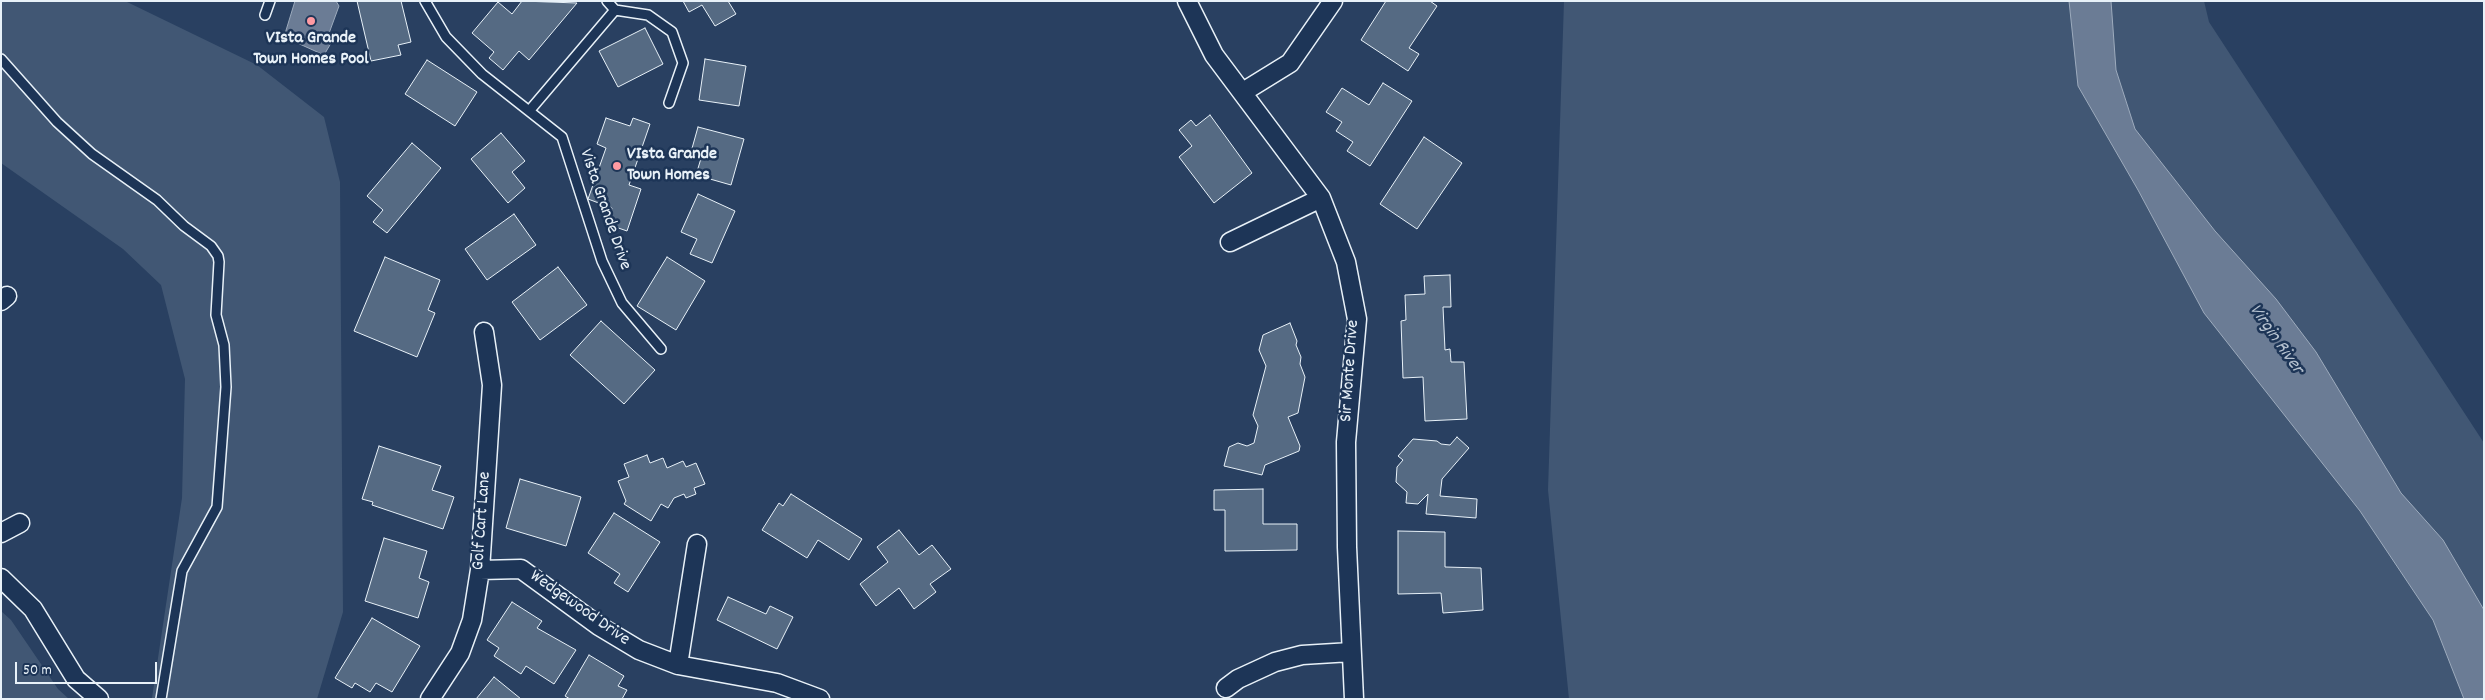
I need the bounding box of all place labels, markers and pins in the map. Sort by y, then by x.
marker: VIsta Grande Town Homes Pool [305,15,317,27]
place label: VIsta Grande Town Homes Pool [253,29,369,72]
place label: VIsta Grande Town Homes [627,145,717,188]
marker: VIsta Grande Town Homes [611,160,623,172]

